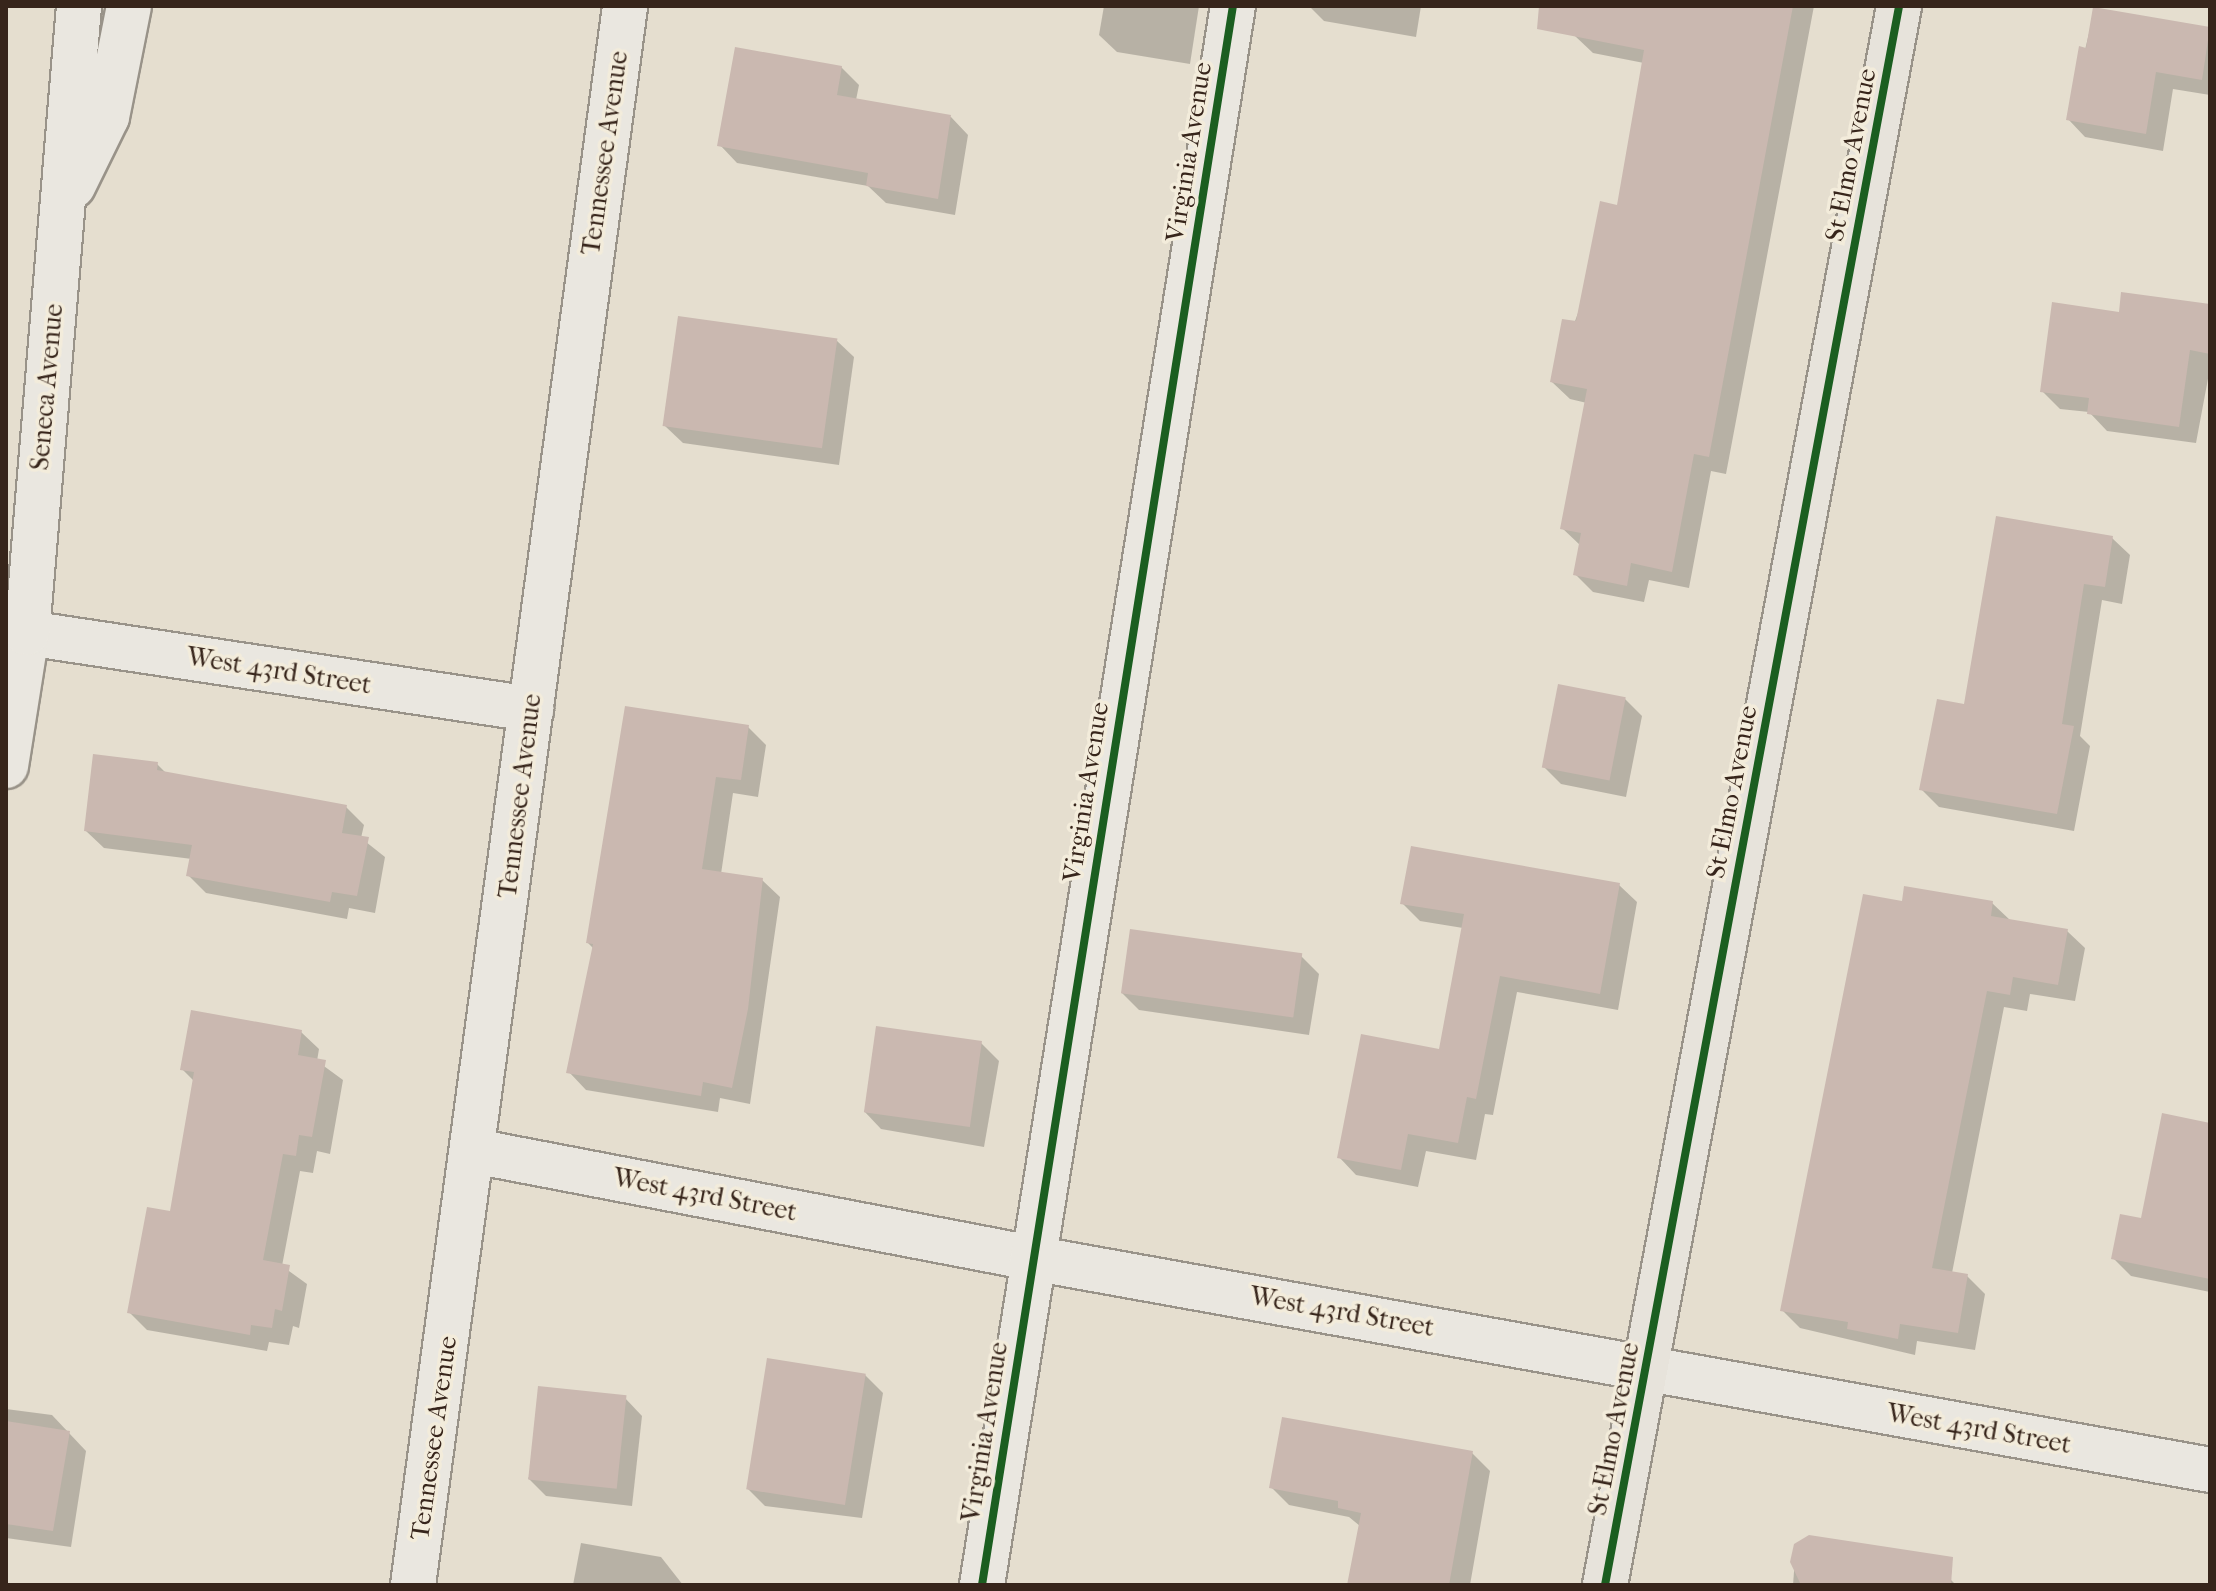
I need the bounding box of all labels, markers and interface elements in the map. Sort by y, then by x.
street label: Tennessee Avenue [575,49,635,257]
street label: Virginia Avenue [1159,60,1219,244]
street label: St Elmo Avenue [1819,66,1883,244]
street label: Seneca Avenue [24,302,70,472]
street label: West 43rd Street [185,641,373,701]
street label: Tennessee Avenue [492,692,548,900]
street label: Virginia Avenue [1056,700,1116,884]
street label: St Elmo Avenue [1700,703,1764,881]
street label: West 43rd Street [611,1162,799,1228]
street label: West 43rd Street [1248,1280,1436,1344]
street label: Tennessee Avenue [404,1334,464,1542]
street label: Virginia Avenue [955,1340,1015,1524]
street label: St Elmo Avenue [1582,1340,1646,1518]
street label: West 43rd Street [1885,1397,2073,1461]

